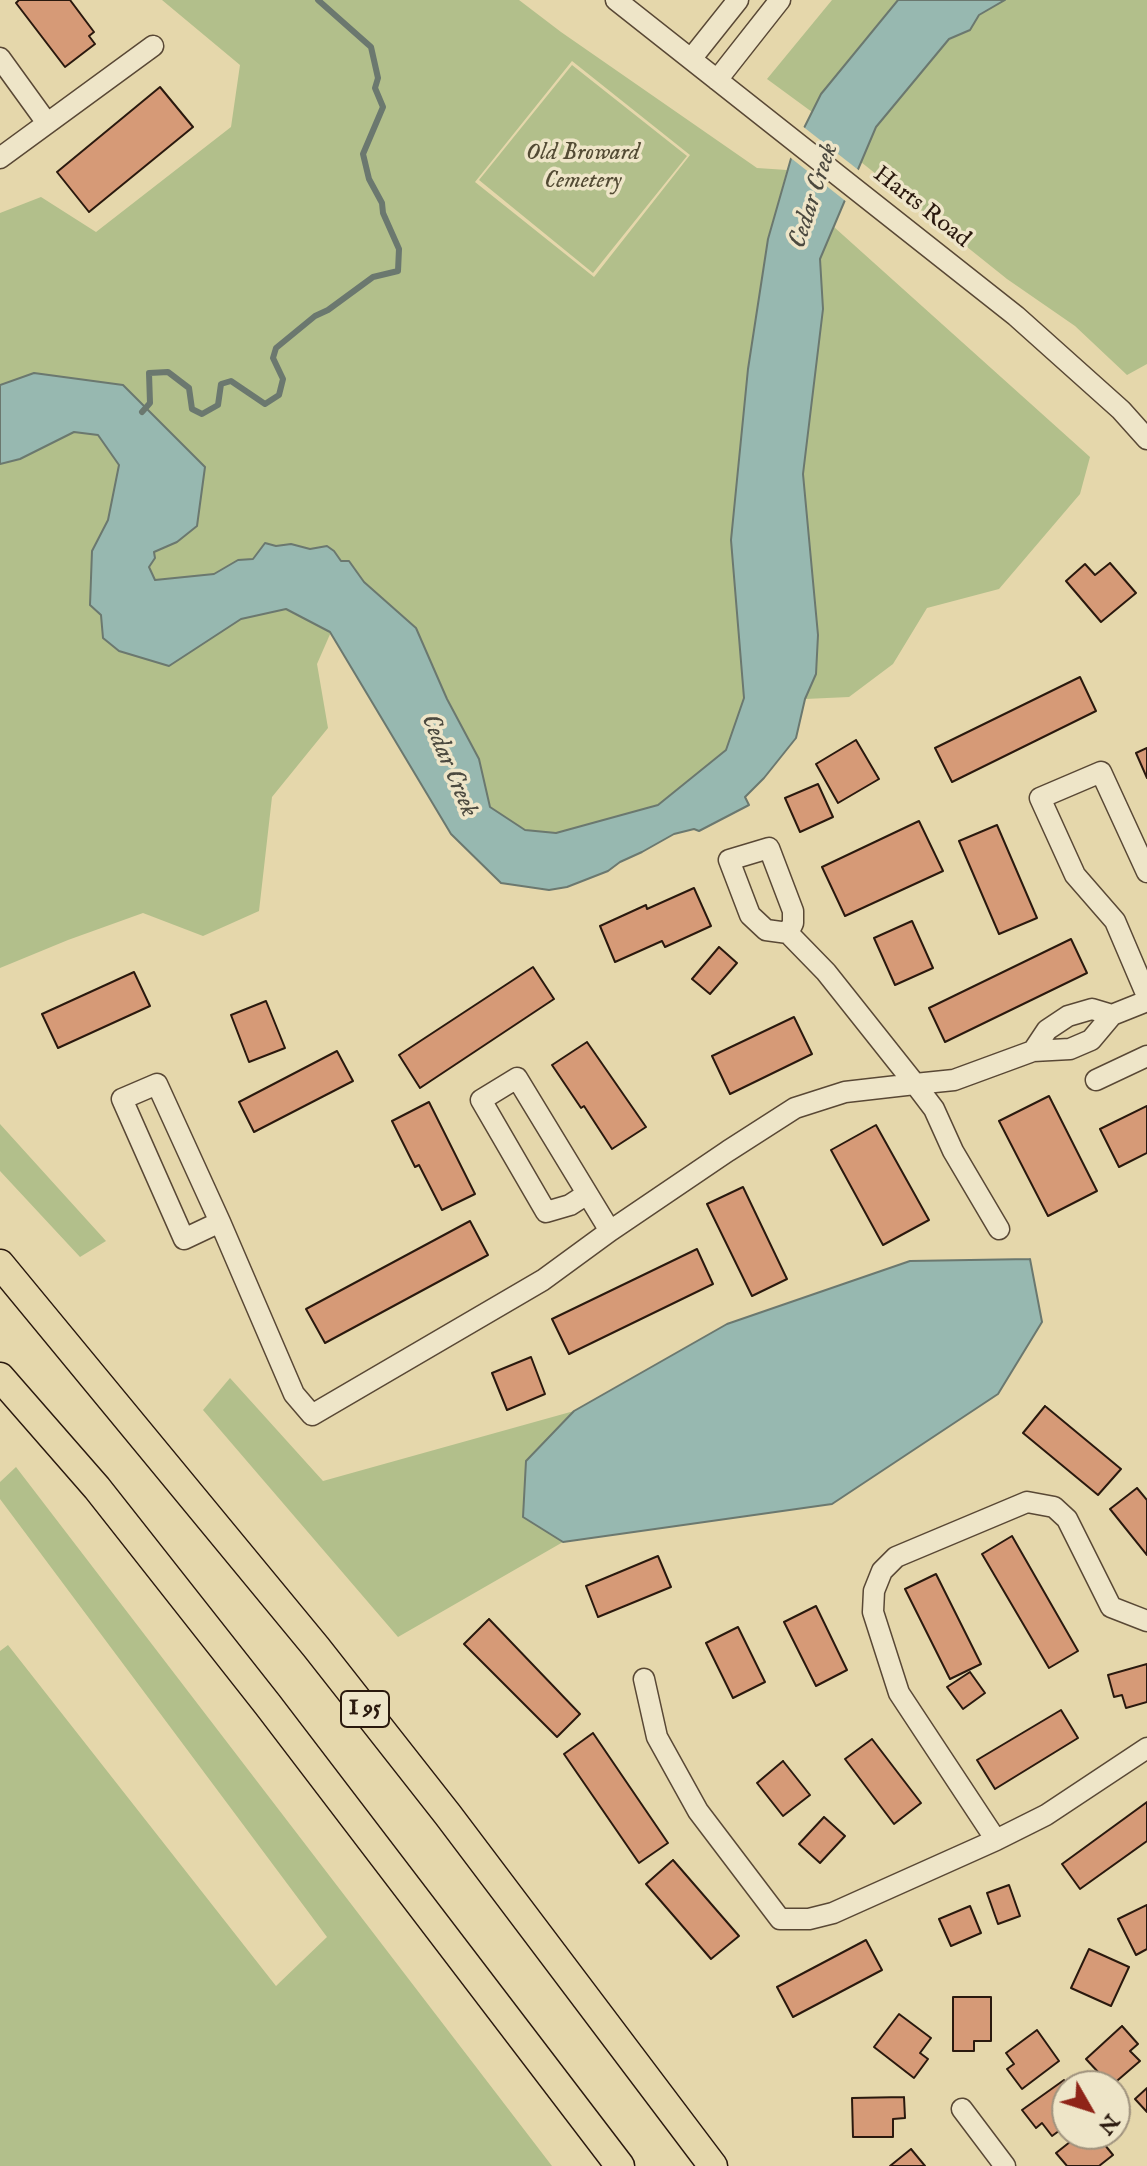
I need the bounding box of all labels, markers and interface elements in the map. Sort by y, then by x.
park label: Old Broward Cemetery [526,140,640,196]
water label: Cedar Creek [783,140,847,252]
street label: Harts Road [866,161,976,255]
water label: Cedar Creek [412,710,484,822]
road number: I 95 [341,1691,389,1727]
north arrow [1051,2070,1131,2150]
text: N [1091,2108,1125,2140]

